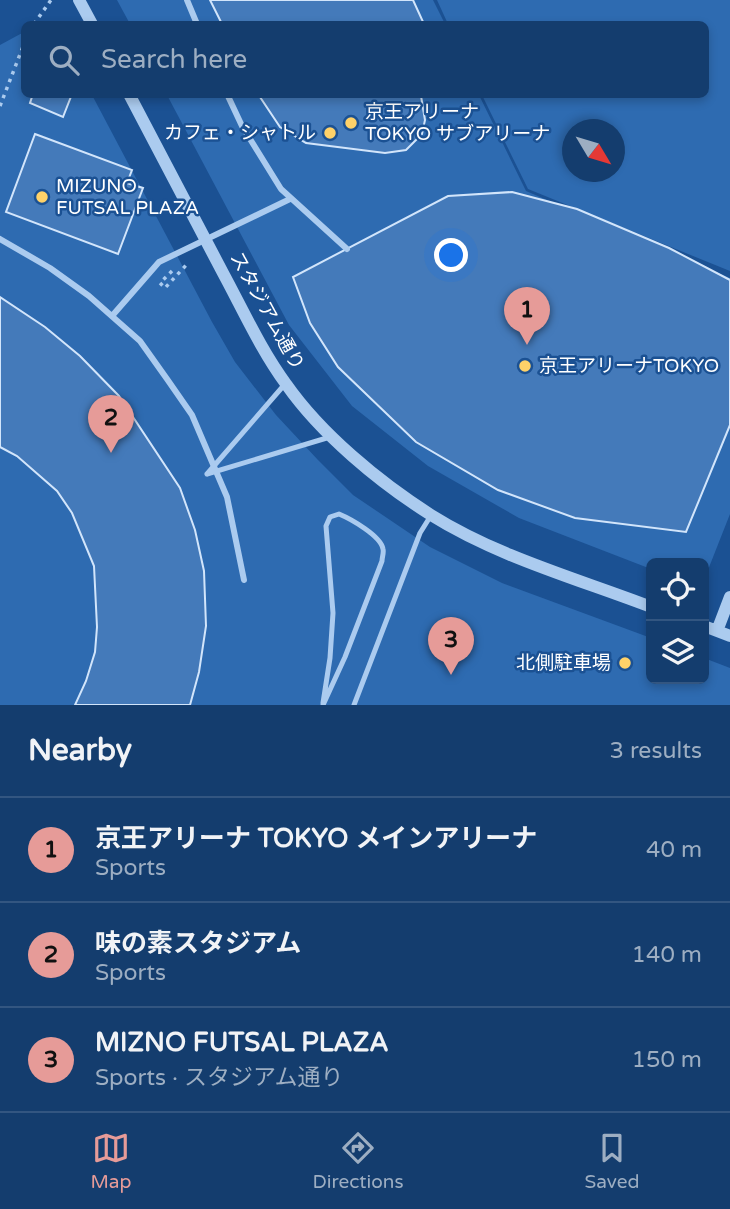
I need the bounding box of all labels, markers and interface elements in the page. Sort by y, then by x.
search box [21,21,709,98]
icon: search [45,41,83,79]
text: Search here [101,44,247,75]
place label: 京王アリーナ TOKYO サブアリーナ [365,101,550,145]
marker: 京王アリーナ TOKYO サブアリーナ [343,115,359,131]
north arrow [562,119,625,182]
place label: カフェ・シャトル [164,122,316,144]
marker: カフェ・シャトル [322,125,338,141]
place label: MIZUNO FUTSAL PLAZA [56,175,199,219]
marker: MIZUNO FUTSAL PLAZA [34,189,50,205]
your location [434,238,468,272]
street label: スタジアム通り [225,248,309,374]
pin: 1 [504,287,550,345]
place label: 京王アリーナTOKYO [539,355,719,377]
marker: 京王アリーナTOKYO [517,358,533,374]
pin: 2 [88,395,134,453]
map controls [646,558,709,684]
button: locate [646,558,709,621]
pin: 3 [428,617,474,675]
button: layers [646,621,709,684]
place label: 北側駐車場 [516,652,611,674]
marker: 北側駐車場 [617,655,633,671]
text: Nearby [28,732,132,769]
text: 3 results [609,737,702,765]
text: 京王アリーナ TOKYO メインアリーナ [95,823,537,854]
text: 1 [44,836,58,864]
text: 40 m [646,836,702,864]
text: Sports [95,854,166,882]
text: 味の素スタジアム [95,928,301,959]
text: 2 [44,941,58,969]
text: 140 m [632,941,702,969]
text: Sports [95,959,166,987]
text: MIZNO FUTSAL PLAZA [95,1027,389,1058]
text: 3 [44,1046,58,1074]
text: 150 m [632,1046,702,1074]
text: Sports · スタジアム通り [95,1064,343,1092]
tab: Map [91,1129,132,1193]
tab: Directions [313,1129,404,1193]
tab: Saved [585,1129,639,1193]

